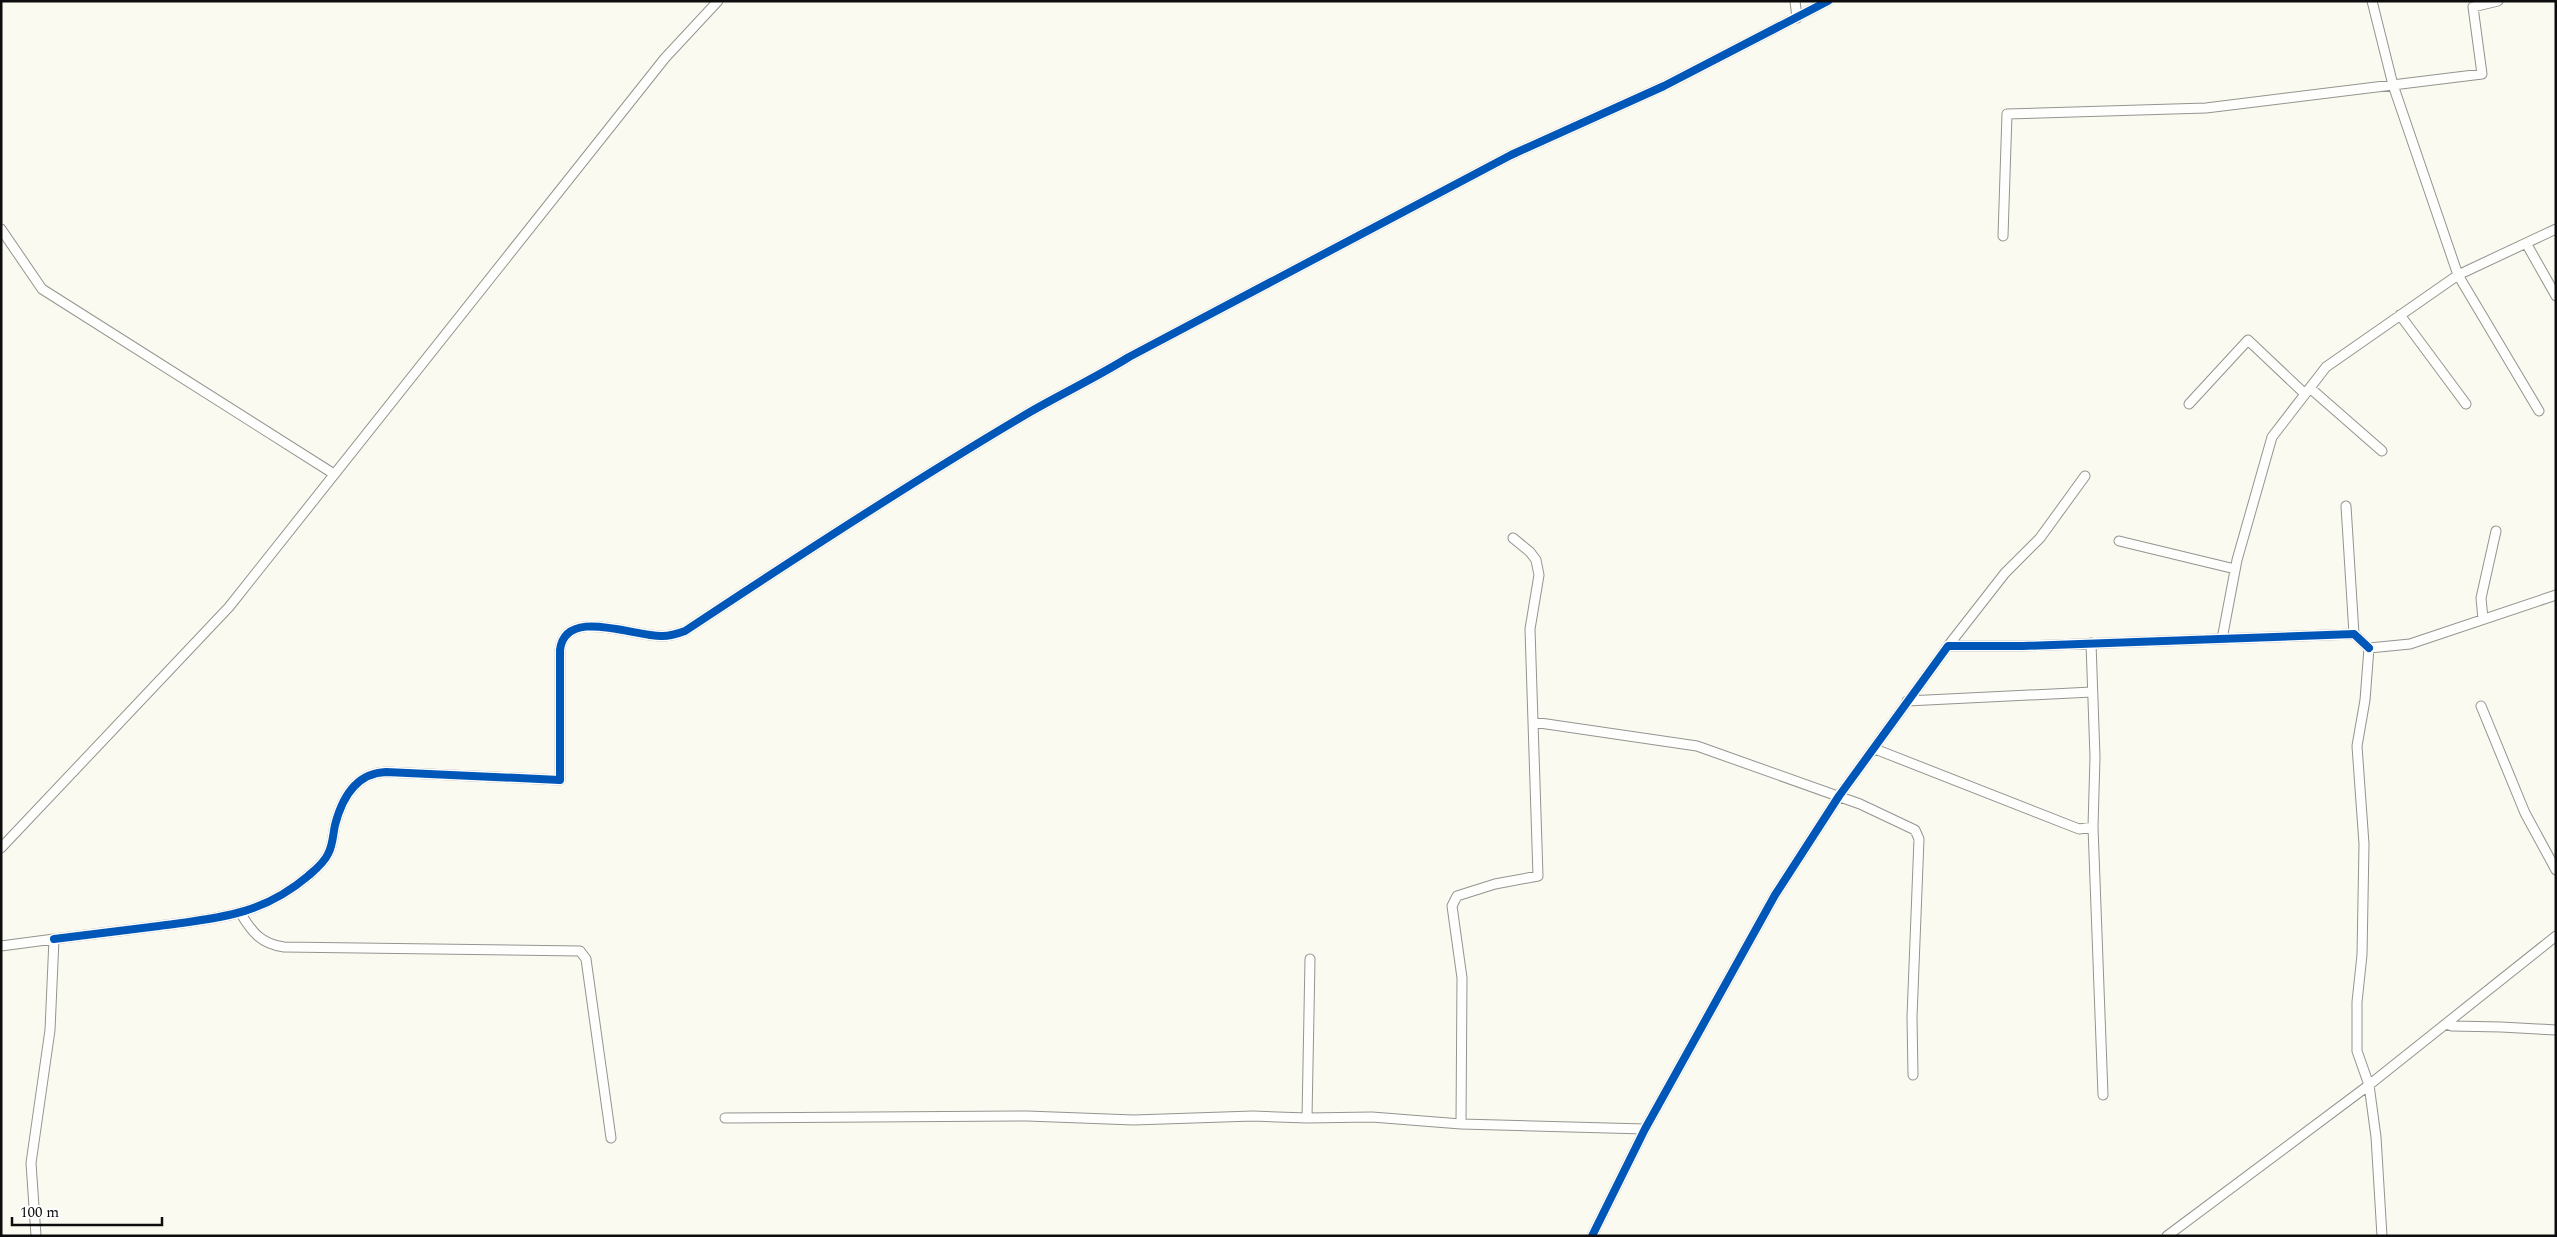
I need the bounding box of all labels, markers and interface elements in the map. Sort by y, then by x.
scale bar [12,1194,162,1226]
text: 100 m [20,1201,59,1224]

